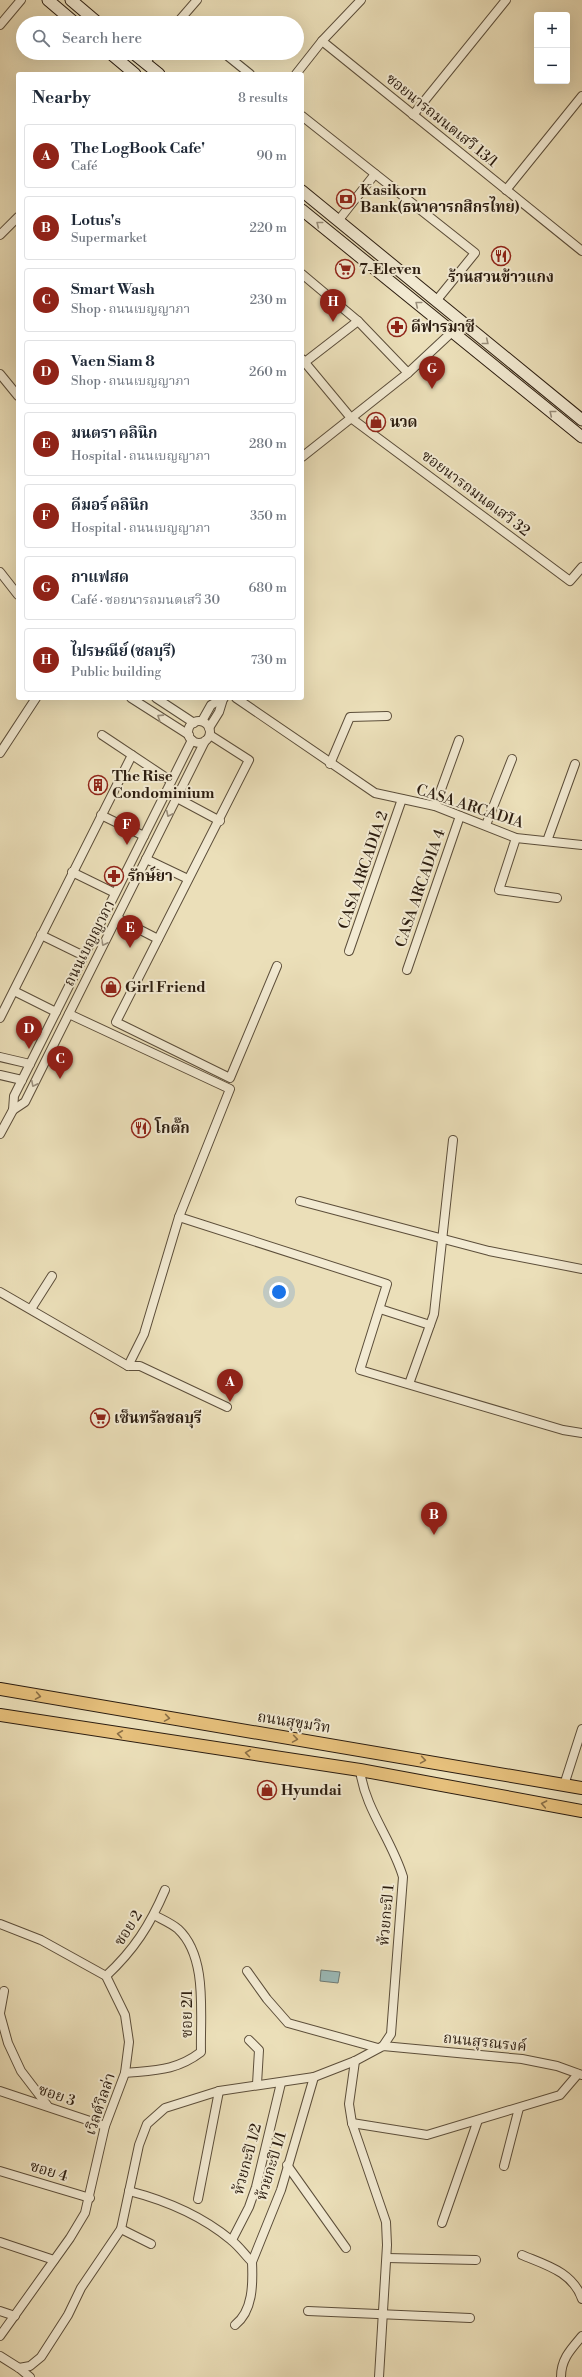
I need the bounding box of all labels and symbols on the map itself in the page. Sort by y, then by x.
street label: ซอยนารถมนตเสวี 13/1 [382,69,502,172]
place label: Kasikorn Bank(ธนาคารกสิกรไทย) [360,181,520,217]
bank icon: Kasikorn Bank(ธนาคารกสิกรไทย) [335,188,357,210]
one-way arrow [317,222,324,229]
restaurant icon: ร้านสวนข้าวแกง [490,245,512,267]
supermarket icon: 7-Eleven [334,258,356,280]
place label: 7-Eleven [359,260,422,279]
place label: ร้านสวนข้าวแกง [448,268,554,287]
pin: H [320,289,346,322]
one-way arrow [416,302,423,309]
pharmacy icon: ดีฟารมาซี [386,316,408,338]
place label: ดีฟารมาซี [411,318,475,337]
one-way arrow [482,337,489,344]
pin: G [419,356,445,389]
one-way arrow [549,410,556,417]
shop icon: นวด [365,411,387,433]
place label: นวด [390,413,418,432]
street label: ซอยนารถมนตเสวี 32 [418,446,534,541]
one-way arrow [157,714,164,722]
place label: The Rise Condominium [112,767,215,803]
building icon: The Rise Condominium [87,774,109,796]
street label: CASA ARCADIA [414,780,527,833]
street label: CASA ARCADIA 2 [334,809,393,932]
one-way arrow [166,810,174,817]
pin: F [114,812,140,845]
street label: CASA ARCADIA 4 [391,826,450,950]
pharmacy icon: รักษ์ยา [103,865,125,887]
place label: รักษ์ยา [128,866,173,886]
street label: ถนนเบญญาภา [60,897,119,989]
pin: E [117,915,143,948]
one-way arrow [102,938,109,946]
shop icon: Girl Friend [100,976,122,998]
place label: Girl Friend [125,978,206,997]
pin: D [16,1016,42,1049]
pin: C [47,1046,73,1079]
one-way arrow [31,1080,39,1087]
restaurant icon: โกตั๊ก [130,1117,152,1139]
place label: โกตั๊ก [154,1117,190,1138]
your location [269,1282,289,1302]
pin: A [217,1369,243,1402]
supermarket icon: เซ็นทรัลชลบุรี [89,1407,111,1429]
place label: เซ็นทรัลชลบุรี [114,1409,202,1429]
pin: B [421,1502,447,1535]
one-way arrow [35,1691,42,1700]
street label: ถนนสุขุมวิท [256,1707,332,1739]
one-way arrow [163,1713,170,1722]
one-way arrow [117,1730,123,1739]
one-way arrow [292,1734,298,1743]
one-way arrow [245,1749,251,1758]
one-way arrow [420,1755,426,1764]
shop icon: Hyundai [256,1779,278,1801]
place label: Hyundai [281,1781,342,1800]
one-way arrow [541,1800,547,1809]
street label: ห้วยกะปิ 1 [374,1883,399,1947]
street label: ซอย 2 [110,1907,147,1950]
street label: ซอย 2/1 [178,1990,197,2038]
street label: ถนนสุรณรงค์ [442,2028,528,2057]
street label: เวิลด์วิลล่า [80,2070,120,2138]
street label: ซอย 3 [36,2080,78,2111]
street label: ห้วยกะปิ 1/2 [229,2121,266,2197]
street label: ห้วยกะปิ 1/1 [252,2129,291,2203]
street label: ซอย 4 [28,2157,70,2186]

